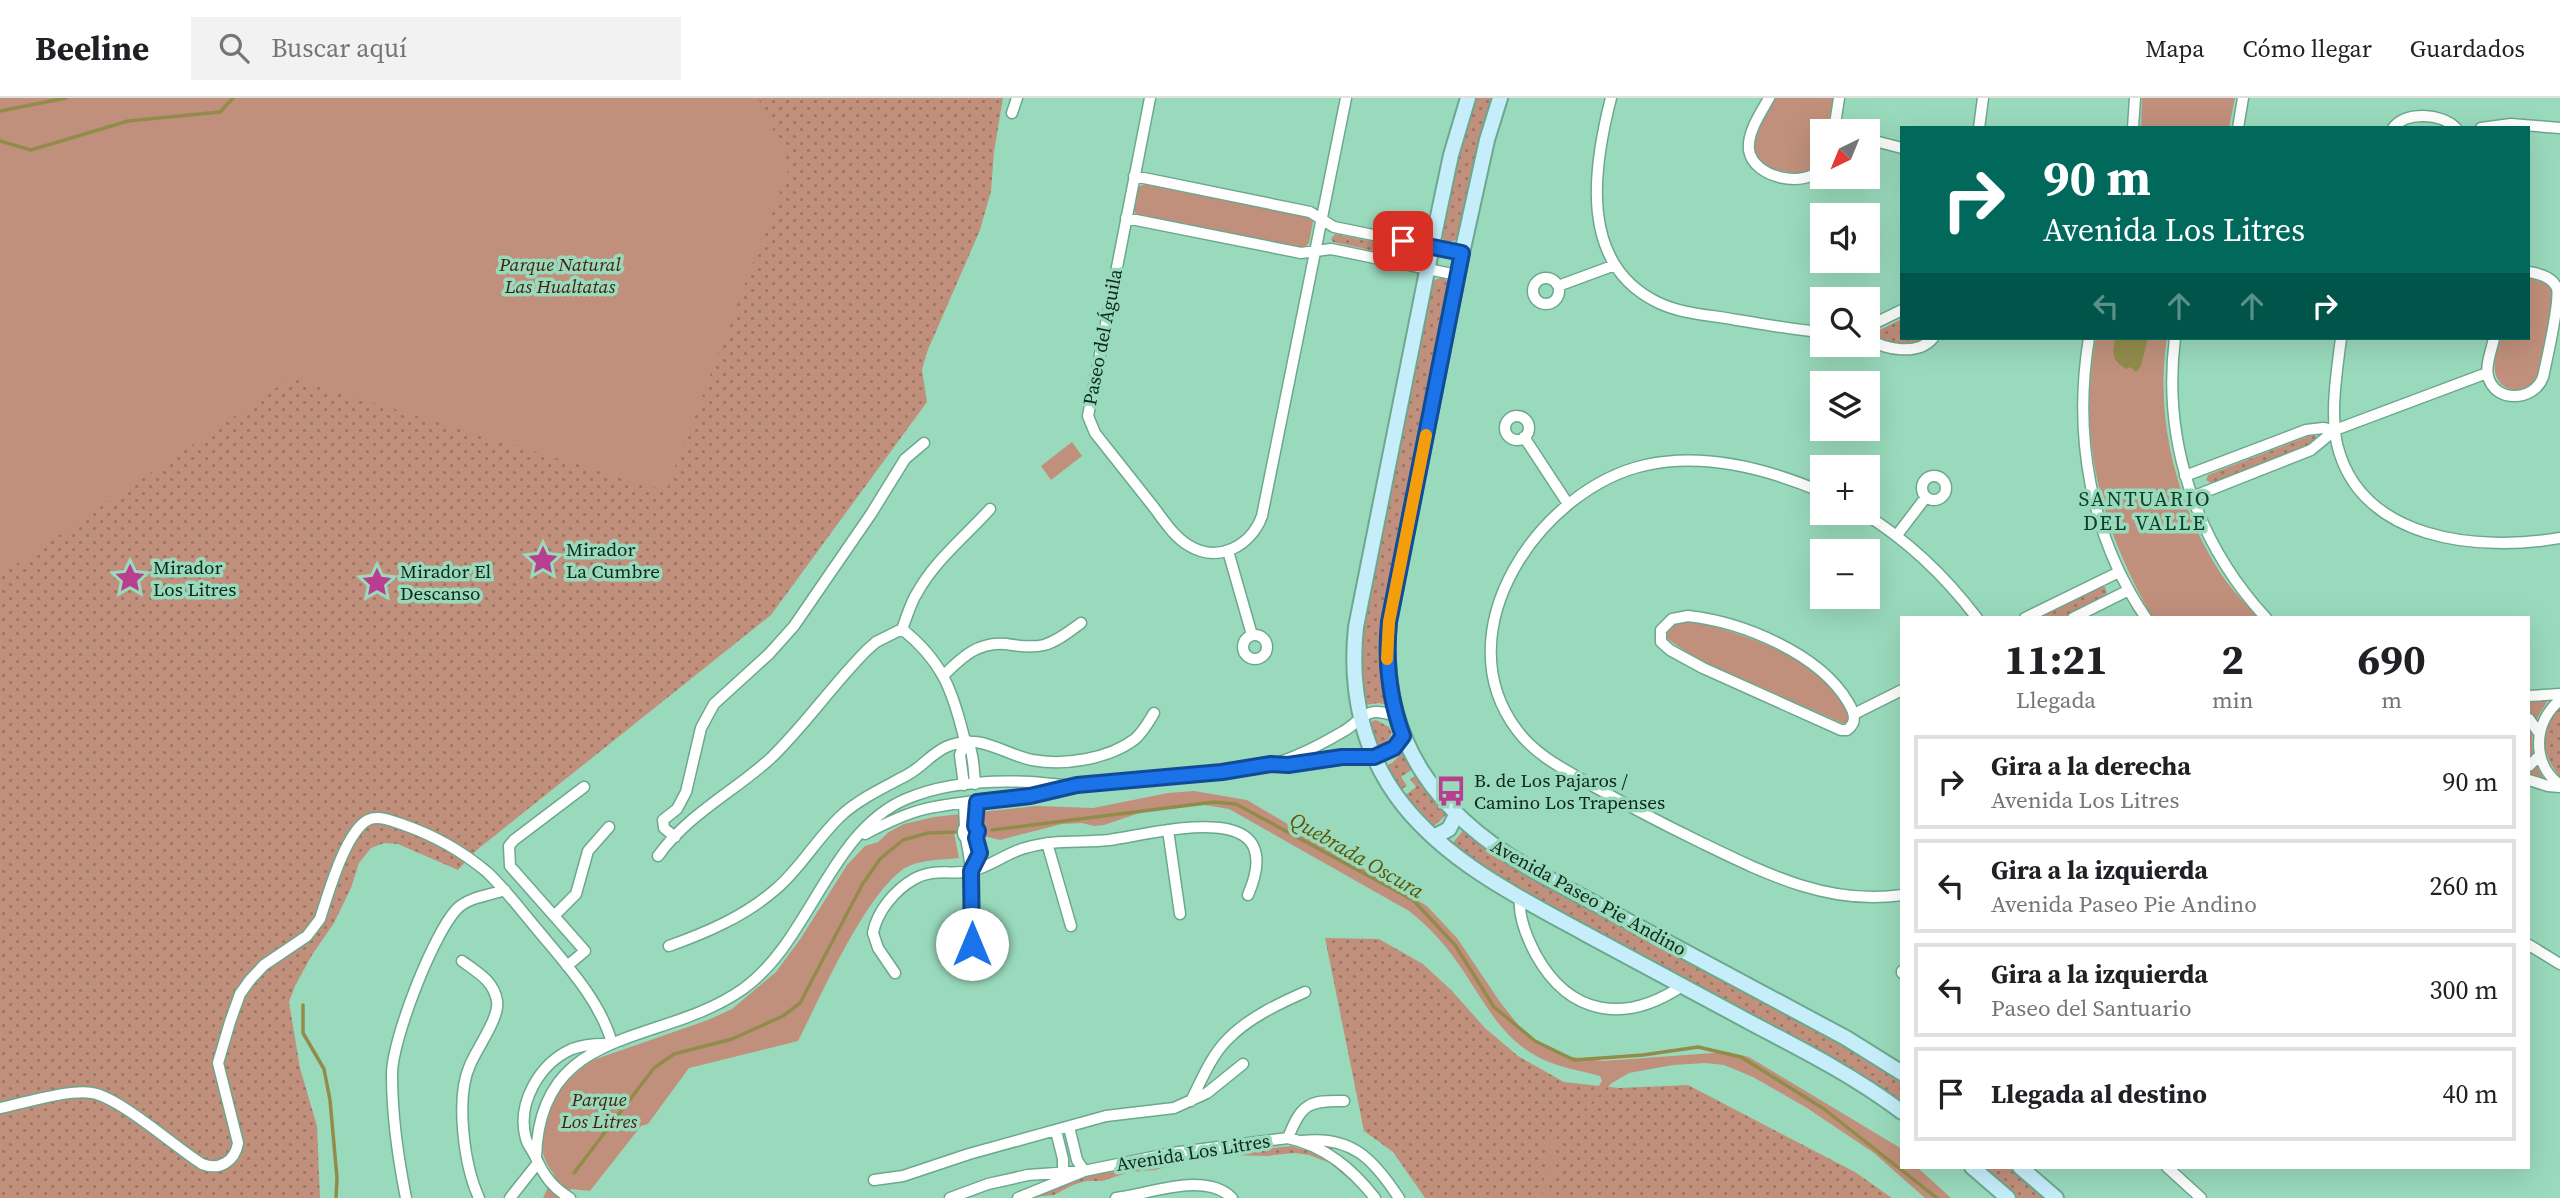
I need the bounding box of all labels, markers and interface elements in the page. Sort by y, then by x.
search box [191,17,681,80]
text: Beeline [35,26,149,71]
icon: search [215,29,253,67]
text: Buscar aquí [271,30,407,66]
text: Mapa [2145,32,2204,65]
text: Cómo llegar [2242,32,2372,65]
text: Guardados [2410,32,2525,65]
north arrow [1810,119,1880,189]
map controls [1810,119,1880,609]
text: 90 m [2043,144,2151,211]
icon: right [1928,154,2019,245]
button: sound [1810,203,1880,273]
text: Avenida Los Litres [2043,208,2305,252]
pin [1373,211,1433,271]
icon: arrive [1384,222,1422,260]
park label: Parque Natural Las Hualtatas [498,251,622,299]
street label: Paseo del Águila [1076,266,1128,407]
button: search [1810,287,1880,357]
icon: left [2087,287,2125,325]
icon: ahead [2160,287,2198,325]
icon: ahead [2233,287,2271,325]
icon: right [2306,287,2344,325]
button: layers [1810,371,1880,441]
button: + [1810,455,1880,525]
district label: SANTUARIO DEL VALLE [2078,484,2212,537]
place label: Mirador La Cumbre [566,536,660,584]
button: − [1810,539,1880,609]
place icon: Mirador La Cumbre [526,543,560,577]
place label: Mirador Los Litres [153,554,236,602]
place label: Mirador El Descanso [400,558,491,606]
place icon: Mirador Los Litres [113,561,147,595]
place icon: Mirador El Descanso [360,565,394,599]
text: 11:21 [2004,630,2108,688]
text: 2 [2221,630,2244,688]
text: 690 [2358,630,2426,688]
text: Llegada [2016,684,2096,716]
text: min [2212,684,2253,716]
text: m [2381,684,2402,716]
text: Gira a la derecha [1991,748,2191,784]
icon: right [1932,763,1970,801]
text: 90 m [2443,764,2498,800]
place label: B. de Los Pajaros / Camino Los Trapenses [1474,767,1665,815]
bus stop icon: B. de Los Pajaros / Camino Los Trapenses [1434,774,1468,808]
text: Avenida Los Litres [1991,784,2179,816]
water label: Quebrada Oscura [1285,805,1429,905]
street label: Avenida Paseo Pie Andino [1487,832,1691,962]
text: Gira a la izquierda [1991,852,2208,888]
icon: left [1932,867,1970,905]
text: 260 m [2430,868,2498,904]
text: Avenida Paseo Pie Andino [1991,888,2257,920]
position arrow [935,907,1009,981]
text: Gira a la izquierda [1991,956,2208,992]
icon: left [1932,971,1970,1009]
text: 300 m [2430,972,2498,1008]
text: Paseo del Santuario [1991,992,2192,1024]
icon: arrive [1932,1075,1970,1113]
text: Llegada al destino [1991,1076,2207,1112]
text: 40 m [2443,1076,2498,1112]
park label: Parque Los Litres [560,1086,637,1134]
street label: Avenida Los Litres [1114,1127,1272,1177]

